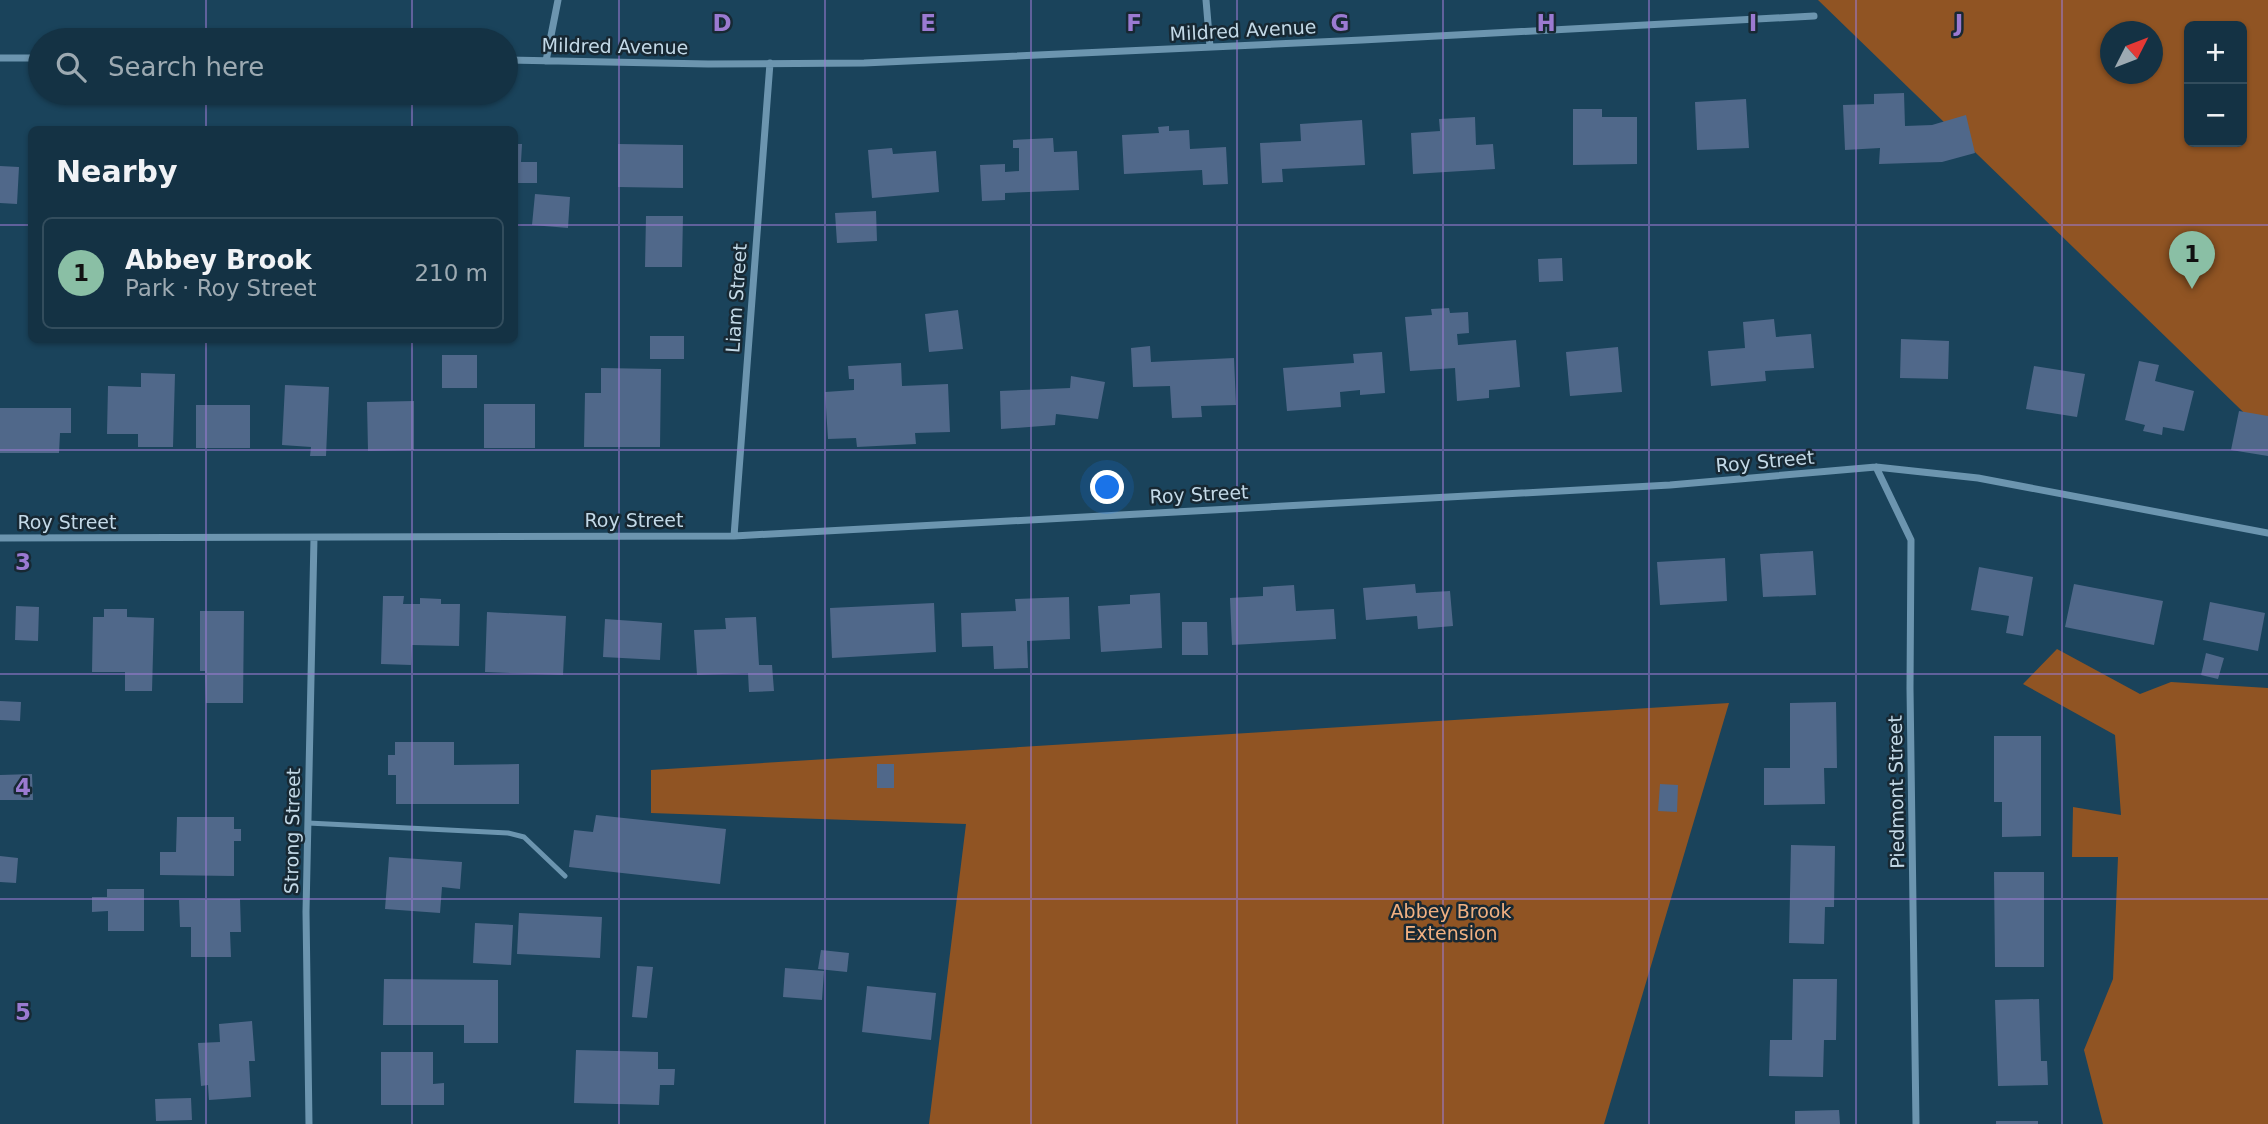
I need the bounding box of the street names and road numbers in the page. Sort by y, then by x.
street label: Mildred Avenue [1169,15,1317,45]
street label: Mildred Avenue [541,34,689,58]
street label: Liam Street [721,242,751,354]
street label: Roy Street [1715,446,1815,476]
street label: Roy Street [1149,480,1249,508]
street label: Roy Street [585,509,684,531]
street label: Roy Street [18,511,117,533]
street label: Piedmont Street [1884,715,1908,869]
street label: Strong Street [280,768,304,894]

